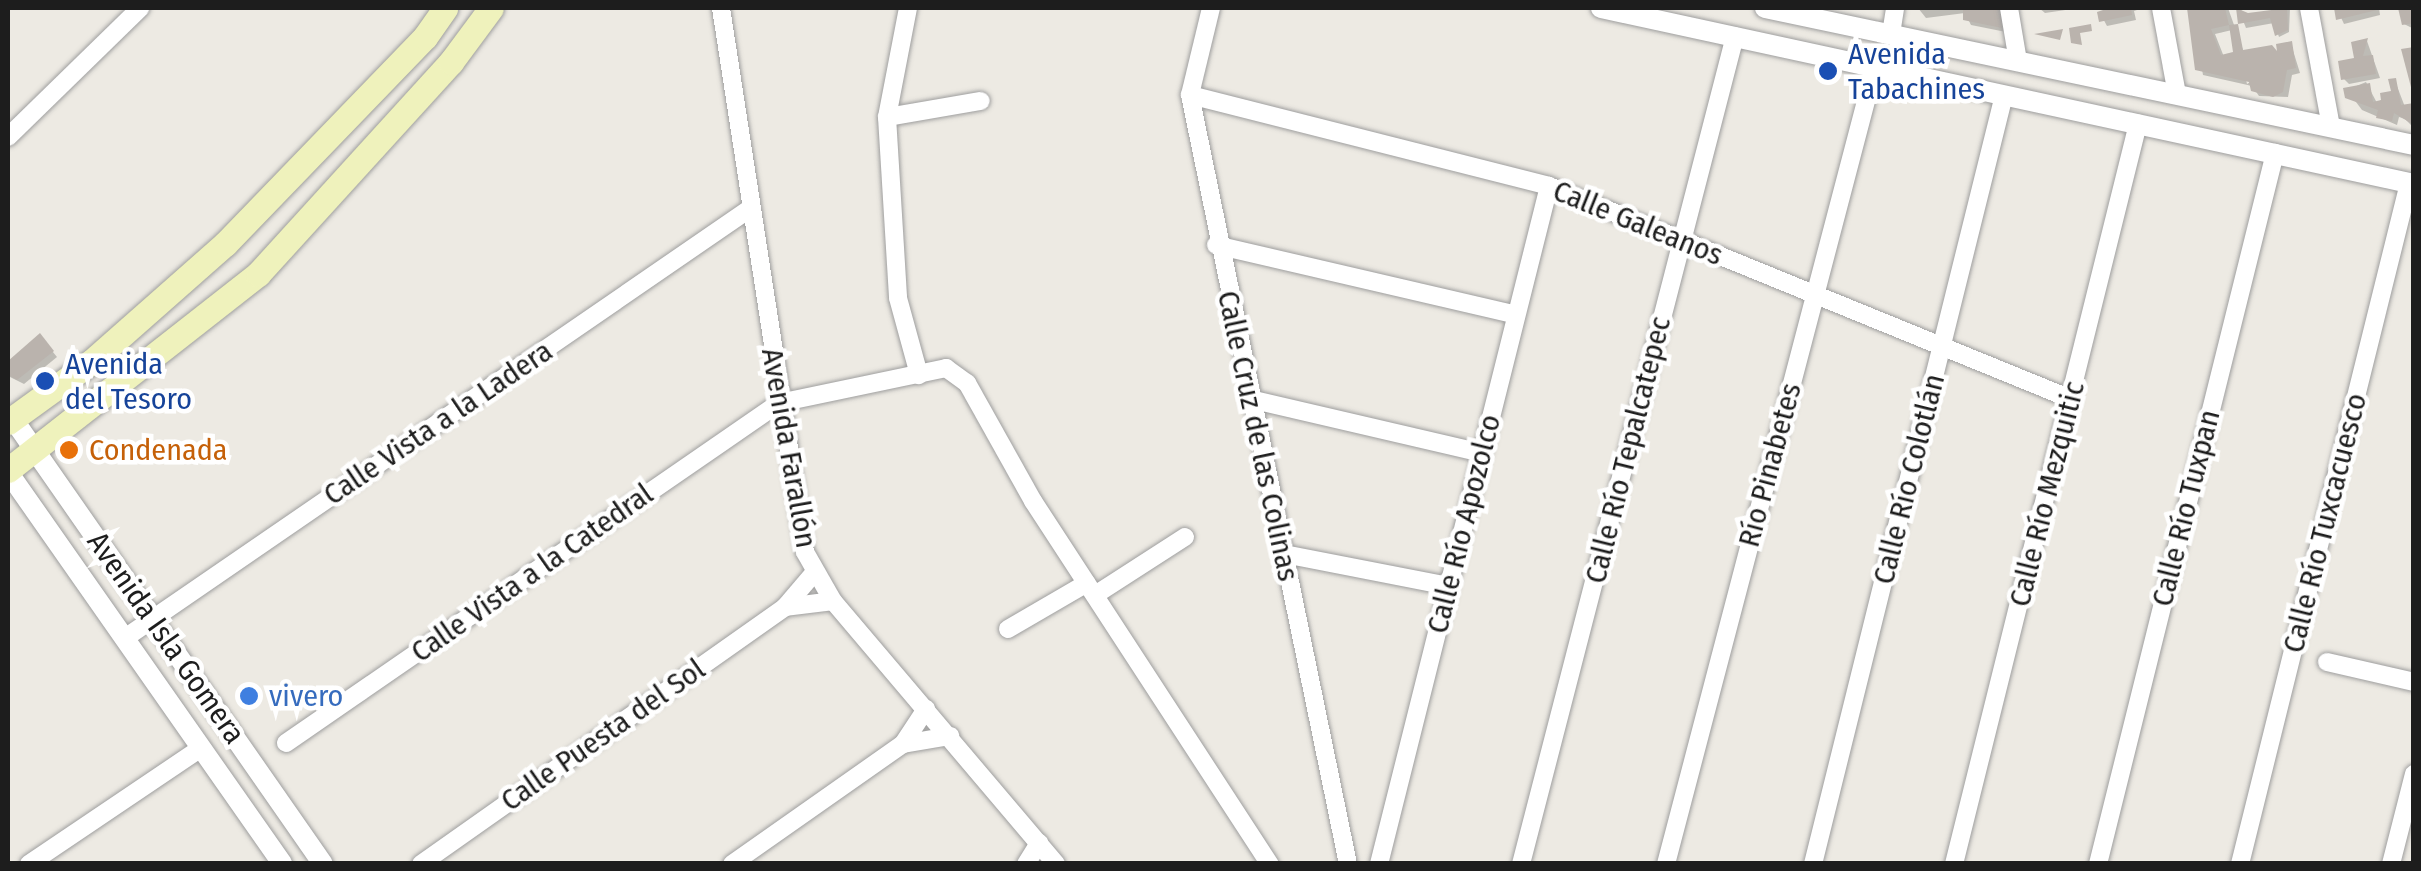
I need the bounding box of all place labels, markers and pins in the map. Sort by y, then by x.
place label: Avenida Tabachines [1848,36,1985,106]
marker: Avenida Tabachines [1817,60,1839,82]
place label: Avenida del Tesoro [65,346,192,416]
marker: Avenida del Tesoro [34,370,56,392]
place label: Condenada [89,432,227,468]
marker: Condenada [58,439,80,461]
place label: vivero [269,678,343,714]
marker: vivero [238,685,260,707]

